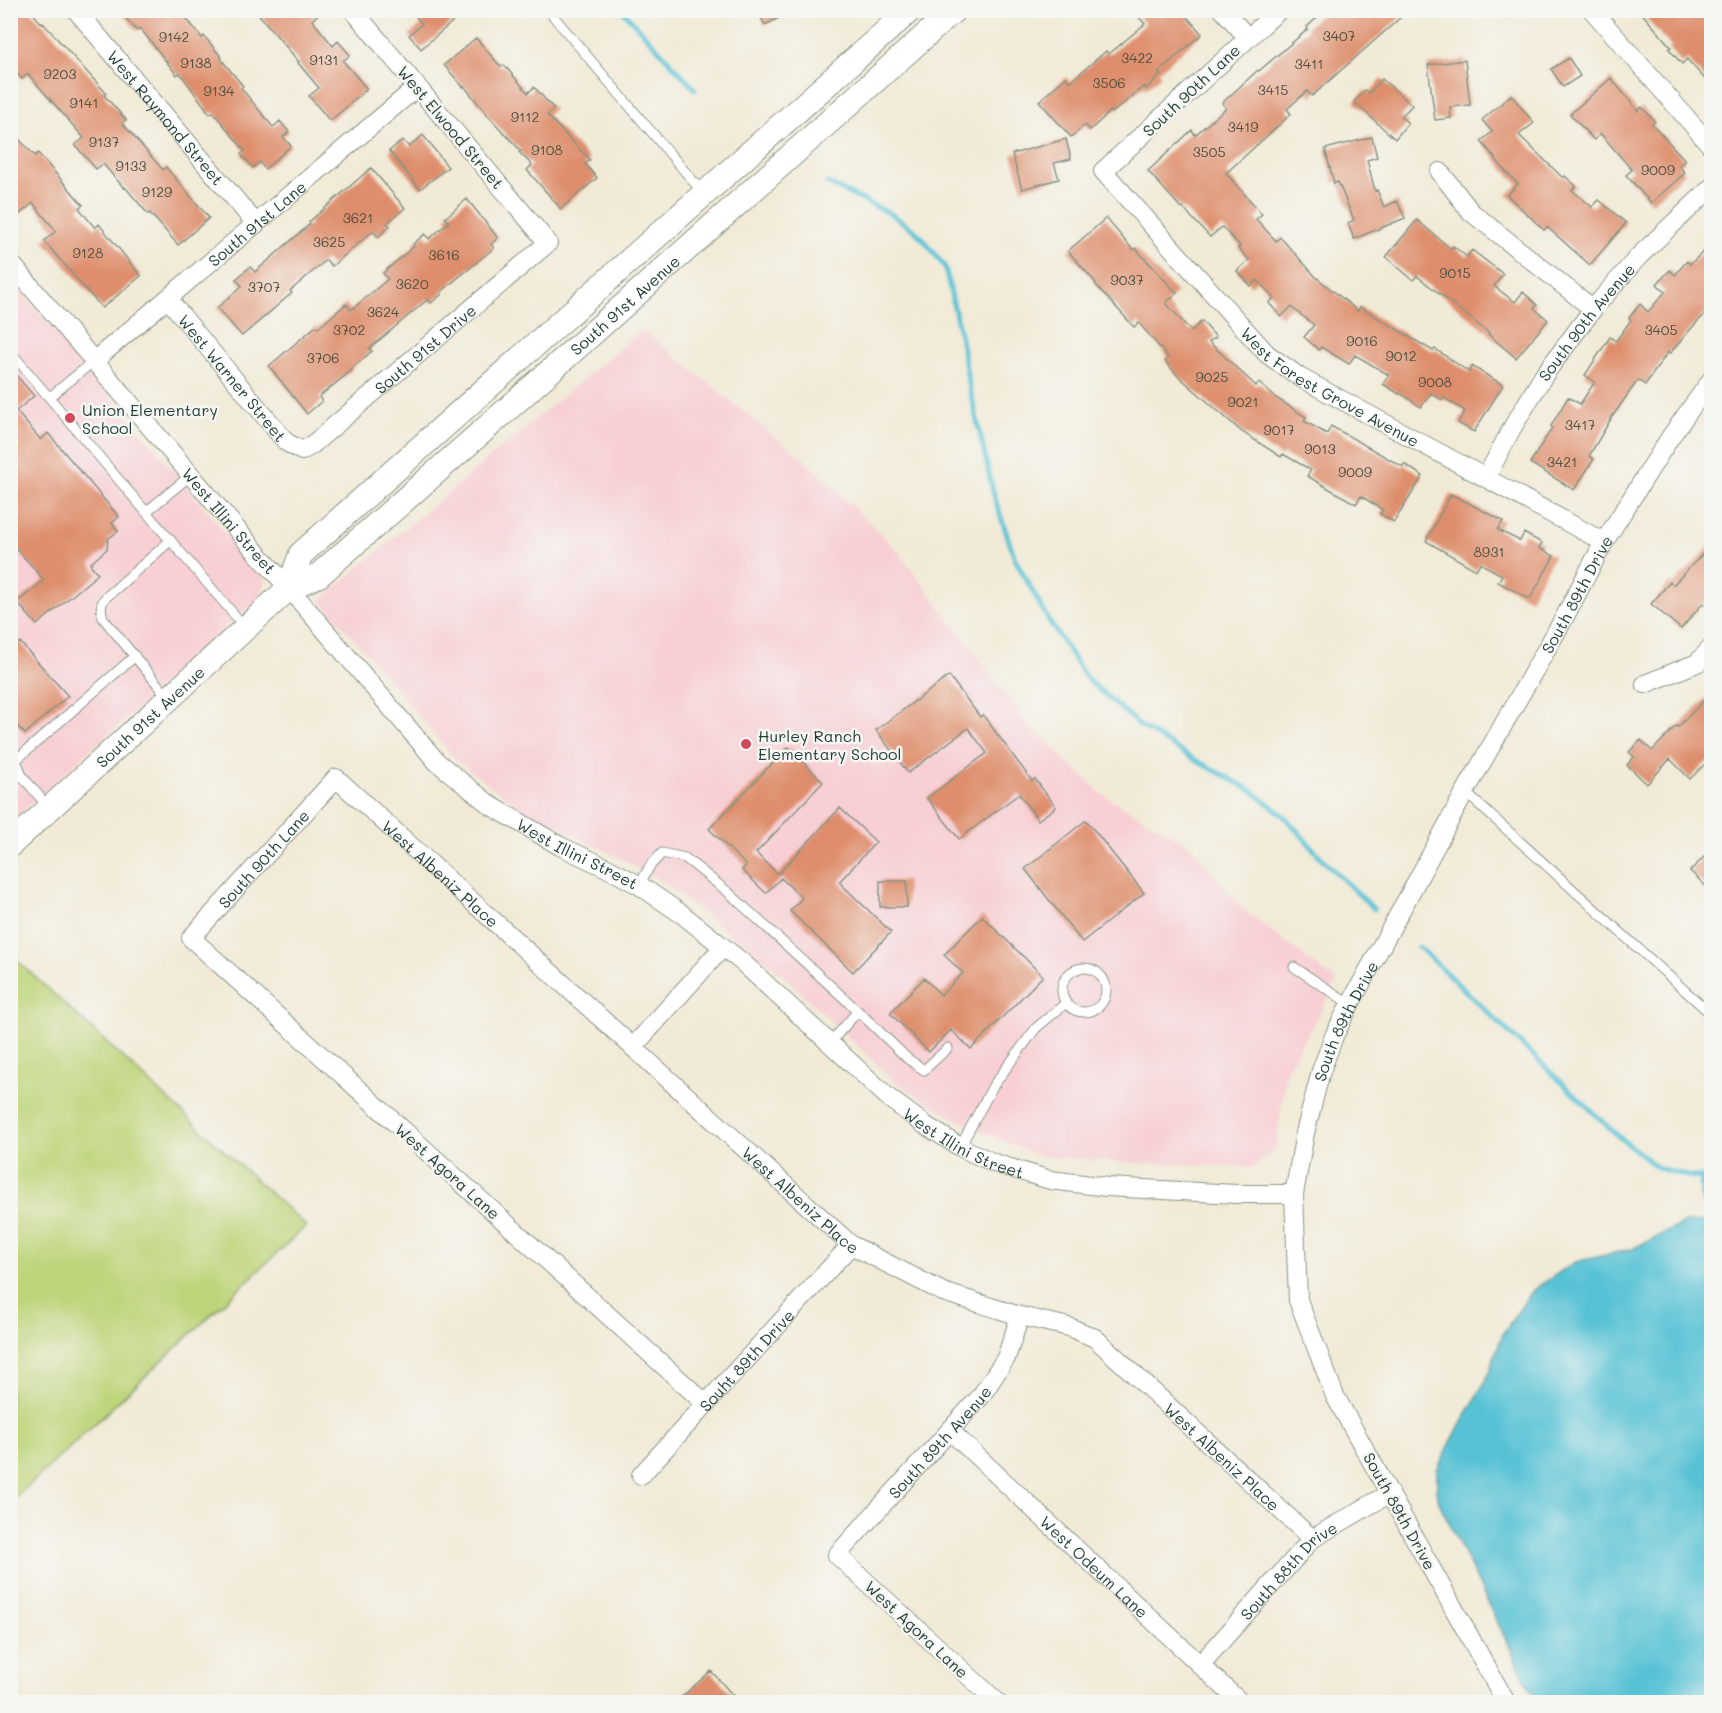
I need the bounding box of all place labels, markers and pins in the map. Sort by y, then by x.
place label: Union Elementary School [82,399,218,438]
marker: Union Elementary School [63,411,77,425]
place label: Hurley Ranch Elementary School [758,725,902,764]
marker: Hurley Ranch Elementary School [739,737,753,751]

